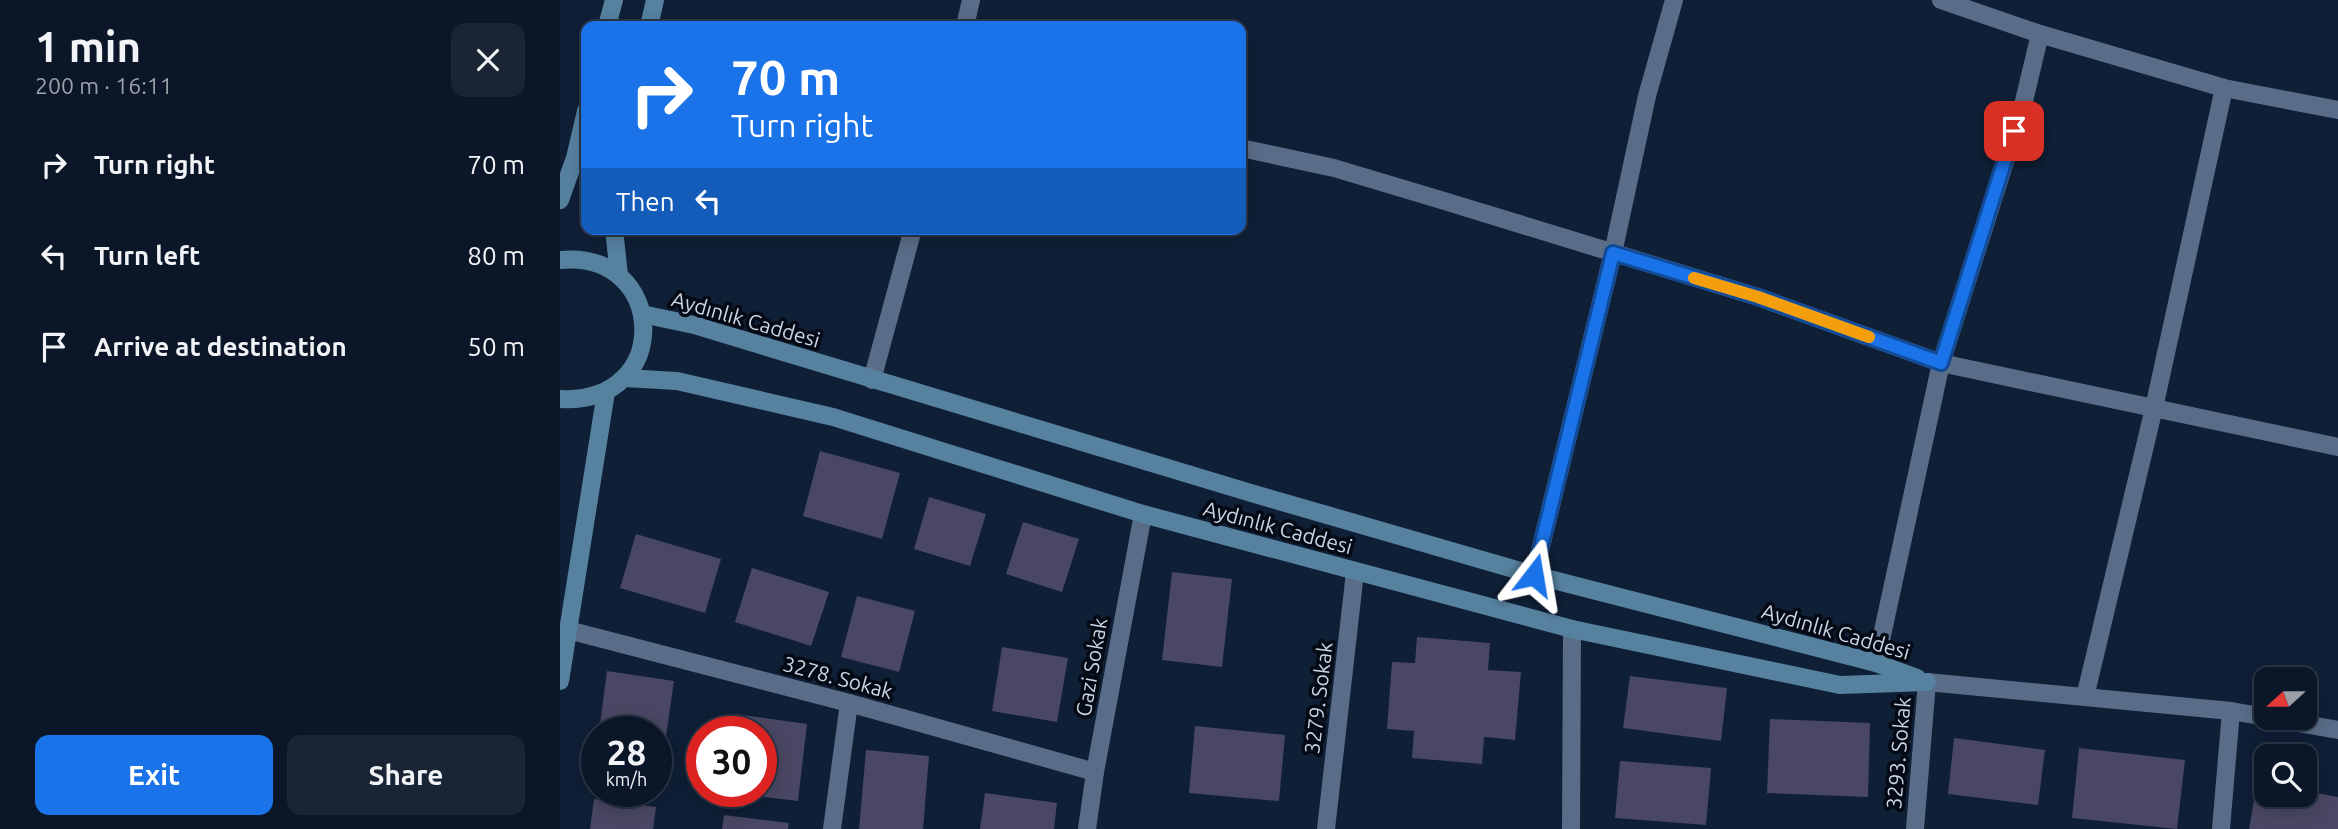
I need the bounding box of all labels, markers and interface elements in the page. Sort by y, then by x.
text: 1 min [35,23,141,70]
button: close [451,23,525,97]
icon: right [616,49,707,140]
text: 70 m [731,49,840,104]
text: 200 m · 16:11 [35,73,173,98]
pin [1984,101,2044,161]
text: Turn right [731,107,873,143]
icon: arrive [1995,112,2033,150]
icon: right [35,146,73,184]
text: Turn right [94,150,215,179]
text: 70 m [467,150,525,179]
icon: left [689,182,727,220]
text: Then [616,187,675,216]
icon: left [35,237,73,275]
text: Turn left [94,241,200,270]
text: 80 m [467,241,525,270]
street label: Aydınlık Caddesi [669,286,823,352]
icon: arrive [35,328,73,366]
text: Arrive at destination [94,332,347,361]
text: 50 m [467,332,525,361]
street label: Aydınlık Caddesi [1201,496,1355,558]
position arrow [1497,538,1571,612]
street label: Aydınlık Caddesi [1759,598,1913,664]
street label: Gazi Sokak [1071,616,1112,718]
street label: 3279. Sokak [1299,640,1337,755]
street label: 3278. Sokak [781,651,896,703]
north arrow [2254,667,2317,730]
map controls [2254,667,2317,807]
street label: 3293. Sokak [1881,695,1915,810]
speed limit sign: 30 [686,716,777,807]
text: 28 [607,732,646,772]
button: Exit [35,735,273,815]
button: Share [287,735,525,815]
button: search [2254,744,2317,807]
text: km/h [606,769,647,789]

